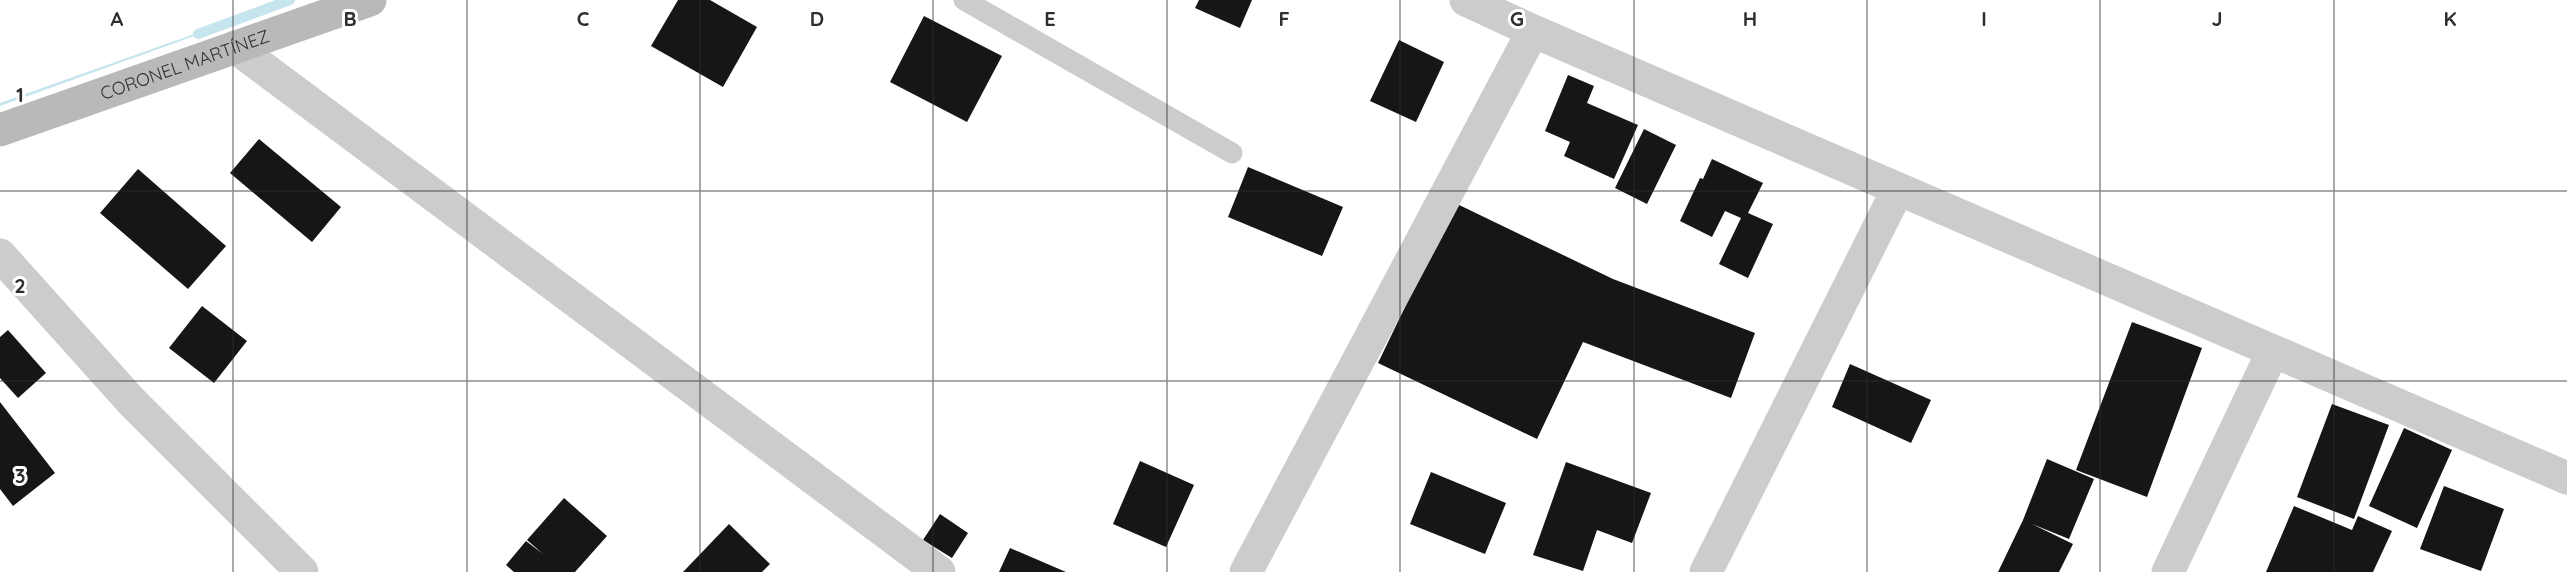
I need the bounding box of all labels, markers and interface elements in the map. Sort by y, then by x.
text: A [111,6,124,31]
text: B [343,6,357,31]
text: C [577,6,590,31]
text: D [810,6,824,31]
text: E [1044,6,1056,31]
text: F [1278,6,1290,31]
text: G [1510,6,1524,31]
text: H [1743,6,1757,31]
text: I [1981,6,1987,31]
text: J [2211,6,2223,31]
text: K [2443,6,2457,31]
street label: CORONEL MARTÍNEZ [97,24,272,105]
text: 1 [16,82,24,107]
text: 2 [14,273,26,298]
text: 3 [15,463,25,488]

